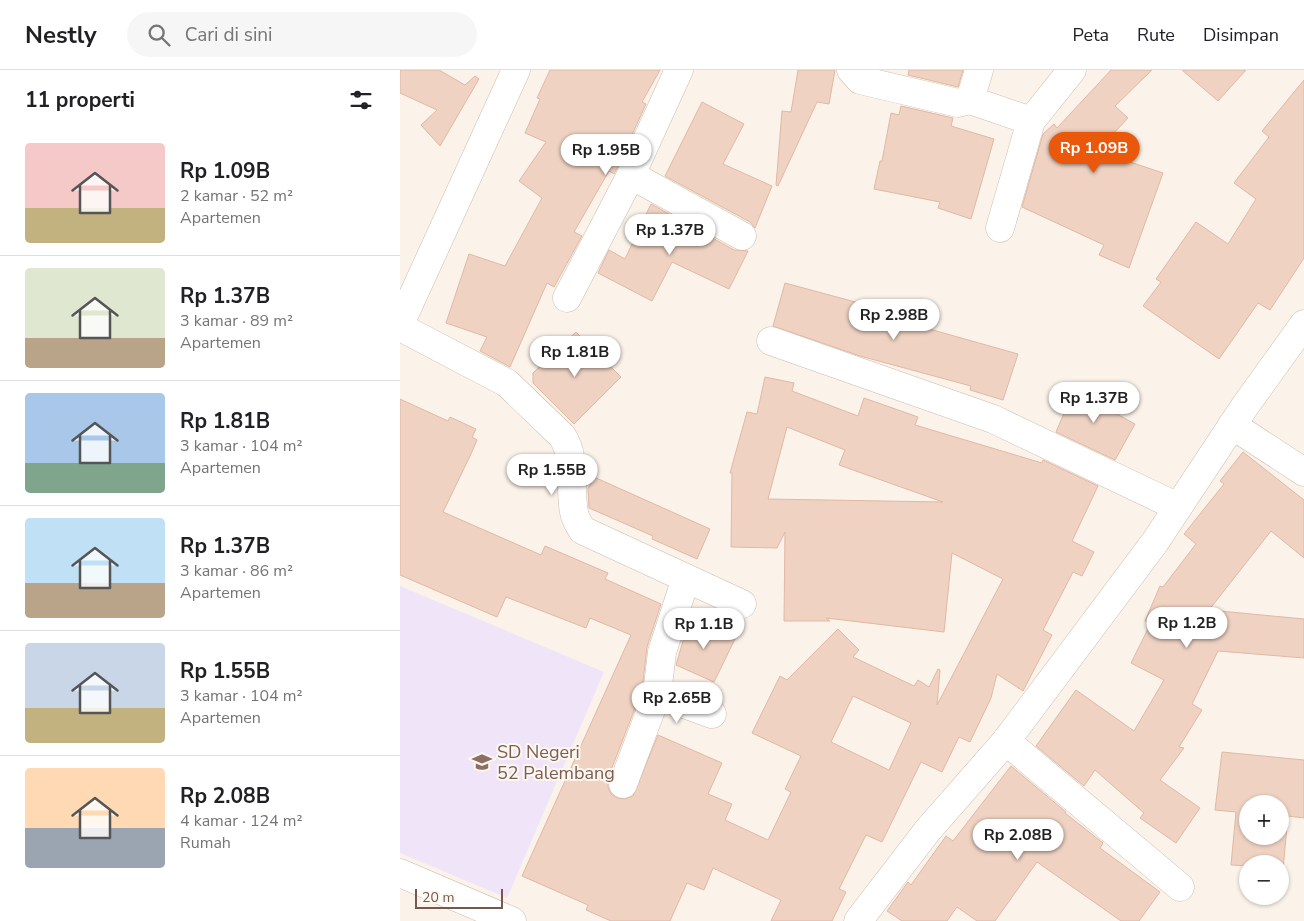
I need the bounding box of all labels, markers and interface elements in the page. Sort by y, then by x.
search box [127,12,477,57]
text: Nestly [25,19,97,51]
icon: search [145,21,173,49]
text: Cari di sini [185,22,273,48]
text: Peta [1073,23,1109,47]
text: Rute [1137,23,1175,47]
text: Disimpan [1203,23,1279,47]
text: 11 properti [25,86,135,114]
icon: filters [347,86,375,114]
pin: Rp 1.09B [1042,132,1146,174]
pin: Rp 1.95B [554,134,658,176]
text: Rp 1.09B [1060,137,1128,159]
text: Rp 1.95B [572,139,640,161]
text: Rp 1.09B [180,157,270,185]
icon: home [65,163,125,223]
text: 2 kamar · 52 m² [180,185,293,207]
text: Apartemen [180,207,261,229]
pin: Rp 1.37B [618,214,722,256]
text: Rp 1.37B [636,219,704,241]
text: Rp 1.37B [180,282,270,310]
icon: home [65,288,125,348]
pin: Rp 2.98B [842,298,946,341]
text: Rp 2.98B [860,304,928,326]
text: 3 kamar · 89 m² [180,310,293,332]
text: Apartemen [180,332,261,354]
pin: Rp 1.81B [523,336,627,378]
text: Rp 1.81B [541,341,609,363]
pin: Rp 1.37B [1042,382,1146,424]
text: Rp 1.37B [1060,387,1128,409]
text: Rp 1.81B [180,407,270,435]
icon: home [65,413,125,473]
text: 3 kamar · 104 m² [180,435,303,457]
pin: Rp 1.55B [500,454,604,496]
text: Apartemen [180,457,261,479]
text: Rp 1.55B [518,459,586,481]
text: Rp 1.37B [180,532,270,560]
icon: home [65,538,125,598]
text: 3 kamar · 86 m² [180,560,293,582]
text: Apartemen [180,582,261,604]
pin: Rp 1.2B [1141,606,1233,649]
pin: Rp 1.1B [658,608,750,650]
text: Rp 1.2B [1157,612,1217,634]
text: Rp 1.1B [674,613,734,635]
text: Rp 1.55B [180,657,270,685]
icon: home [65,663,125,723]
pin: Rp 2.65B [625,682,729,724]
text: 3 kamar · 104 m² [180,685,303,707]
text: Rp 2.65B [643,687,711,709]
text: Apartemen [180,707,261,729]
place label: SD Negeri 52 Palembang [497,740,615,785]
school or university icon: SD Negeri 52 Palembang [471,751,493,773]
text: Rp 2.08B [180,782,270,810]
icon: home [65,788,125,848]
map controls [1239,795,1289,905]
button: + [1239,795,1289,845]
text: 4 kamar · 124 m² [180,810,303,832]
pin: Rp 2.08B [966,818,1070,861]
text: Rp 2.08B [984,824,1052,846]
text: Rumah [180,832,231,854]
button: − [1239,855,1289,905]
scale bar [415,886,502,909]
text: 20 m [422,888,454,907]

